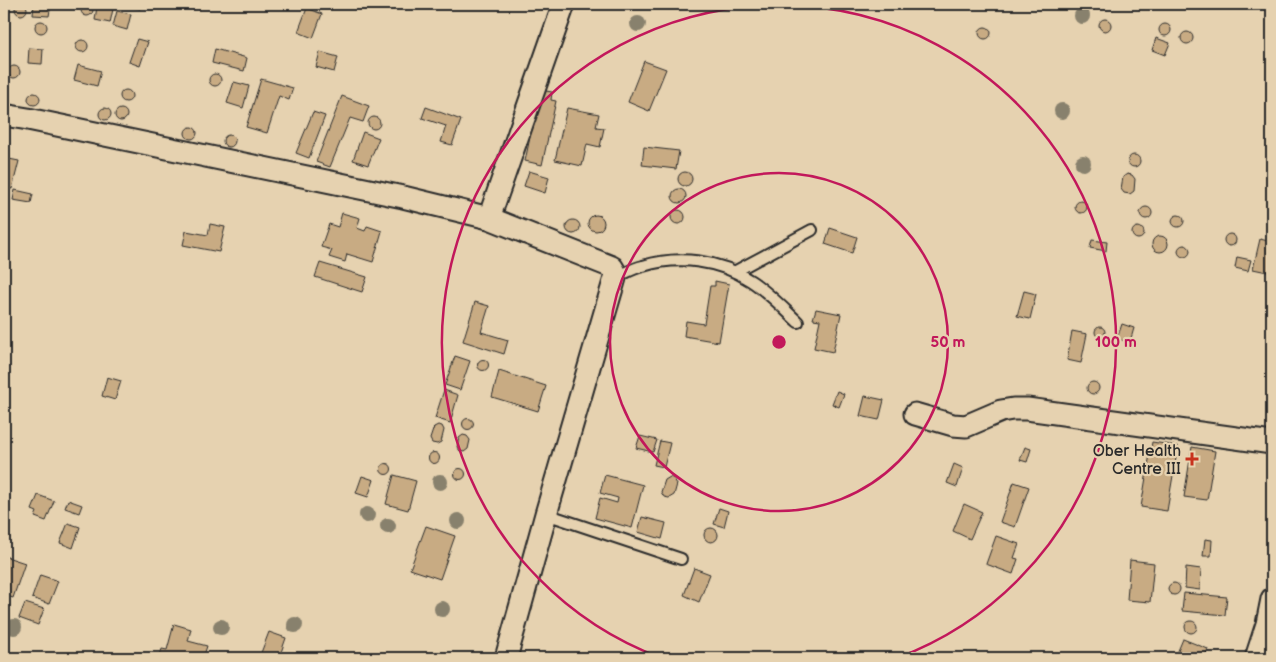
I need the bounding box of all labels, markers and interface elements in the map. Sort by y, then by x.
centre of rings [770,333,788,351]
text: 50 m [931,333,966,352]
text: 100 m [1095,333,1137,352]
place label: Ober Health Centre III [1093,442,1181,479]
marker: Ober Health Centre III [1185,452,1199,466]

